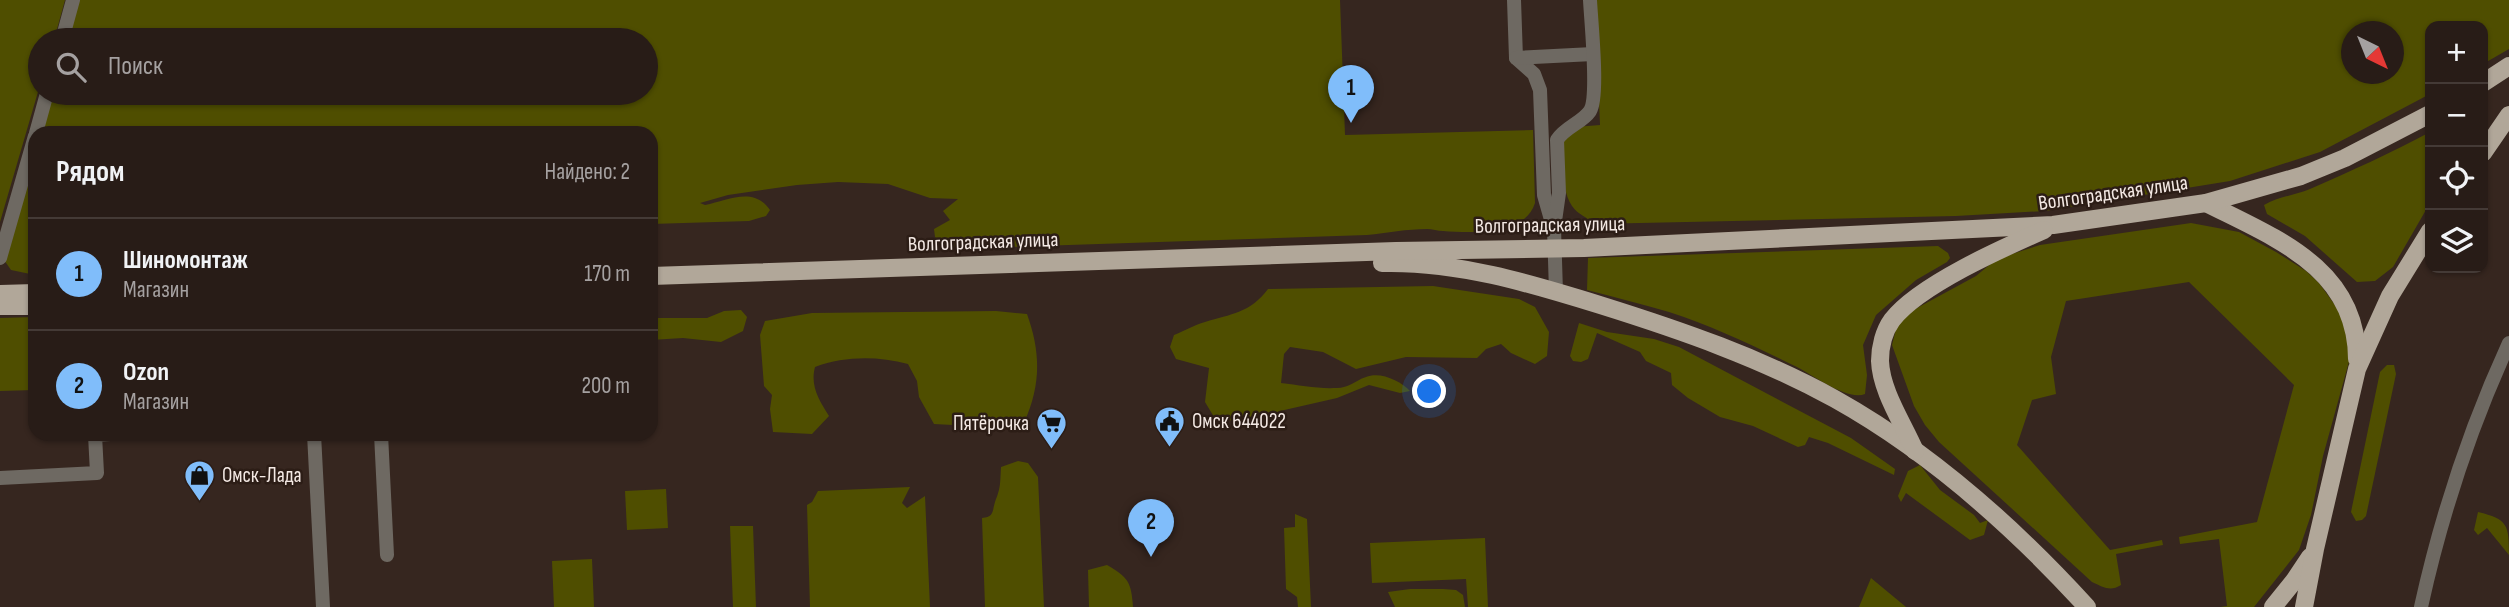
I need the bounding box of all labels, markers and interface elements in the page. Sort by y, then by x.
north arrow [2341,21,2404,84]
map controls [2425,21,2488,273]
button: + [2425,21,2488,84]
search box [28,28,658,105]
icon: search [52,48,90,86]
text: Поиск [108,51,163,82]
pin: 1 [1328,65,1374,123]
button: − [2425,84,2488,147]
button: locate [2425,147,2488,210]
text: Рядом [56,154,124,190]
text: Найдено: 2 [544,158,630,186]
street label: Волгоградская улица [2037,170,2189,216]
button: layers [2425,210,2488,273]
street label: Волгоградская улица [1474,211,1626,239]
street label: Волгоградская улица [907,227,1059,257]
text: Шиномонтаж [123,245,248,276]
text: 1 [74,260,84,288]
text: 170 m [584,260,630,288]
text: Магазин [123,276,189,304]
text: Ozon [123,357,169,388]
text: 2 [74,372,84,400]
text: 200 m [582,372,630,400]
your location [1412,374,1446,408]
text: Магазин [123,388,189,416]
public building icon: Омск 644022 [1152,404,1186,448]
supermarket icon: Пятёрочка [1035,406,1069,450]
place label: Омск 644022 [1192,409,1286,434]
place label: Пятёрочка [953,411,1029,436]
shop icon: Омск-Лада [182,458,216,502]
place label: Омск-Лада [222,463,302,488]
pin: 2 [1128,499,1174,557]

